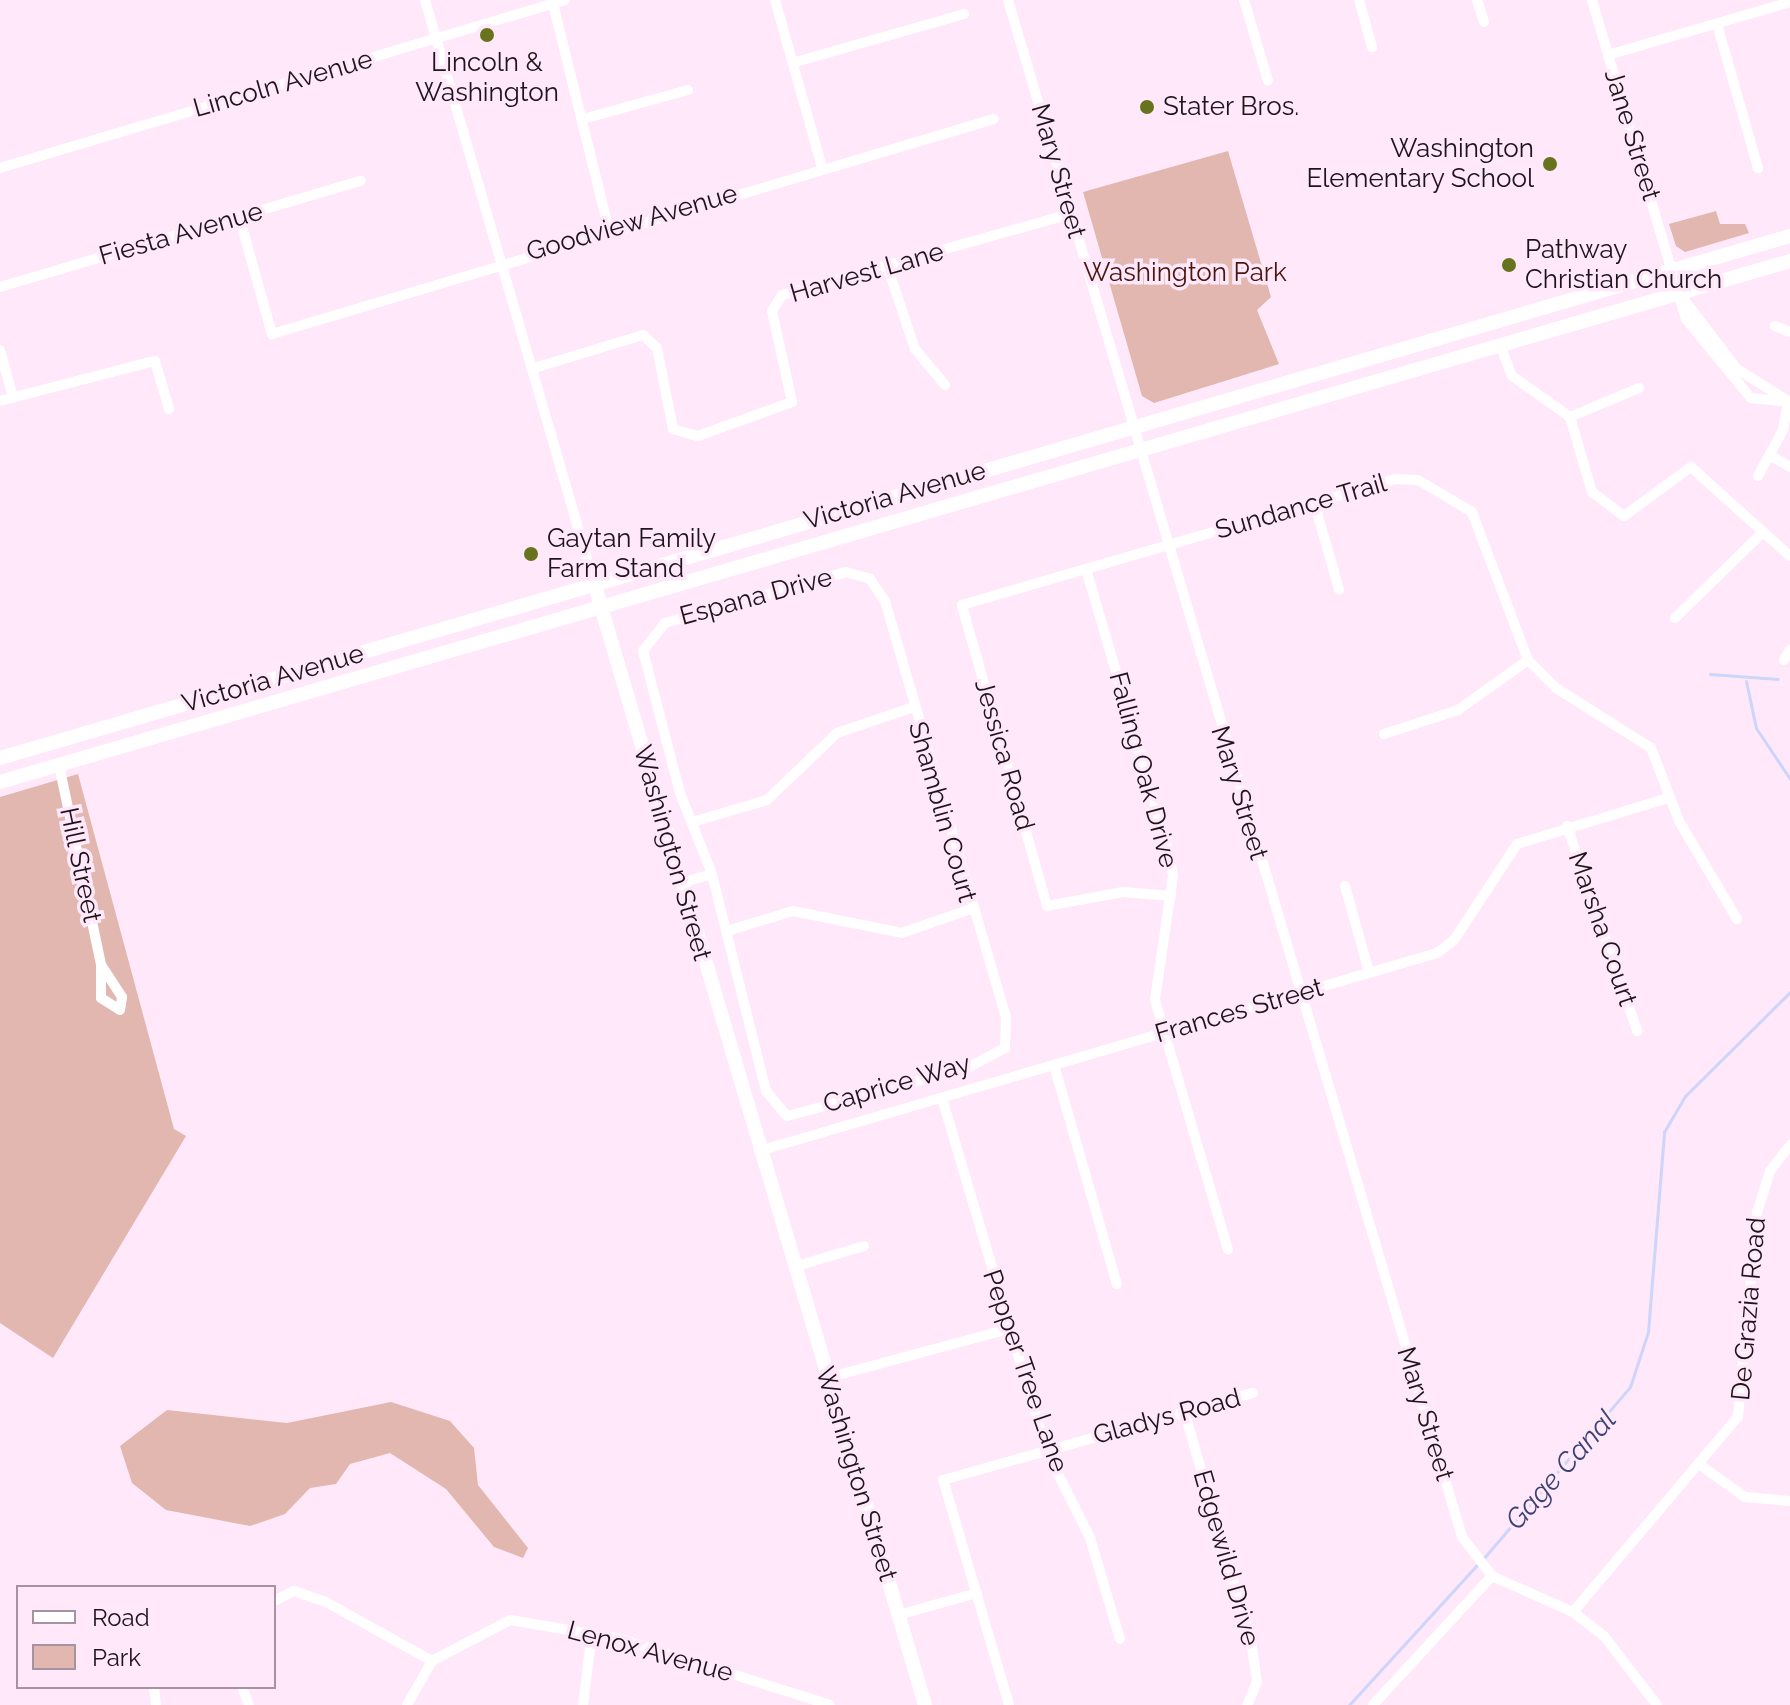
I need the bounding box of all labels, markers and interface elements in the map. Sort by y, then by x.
marker: Lincoln & Washington [478,26,496,44]
street label: Lincoln Avenue [189,43,377,125]
place label: Lincoln & Washington [415,47,559,108]
street label: Jane Street [1597,66,1667,204]
place label: Stater Bros. [1163,91,1300,123]
marker: Stater Bros. [1138,98,1156,116]
street label: Mary Street [1024,100,1092,242]
place label: Washington Elementary School [1306,133,1534,194]
marker: Washington Elementary School [1541,155,1559,173]
street label: Goodview Avenue [522,178,742,268]
street label: Fiesta Avenue [95,196,267,272]
place label: Pathway Christian Church [1525,234,1722,296]
street label: Harvest Lane [786,236,948,310]
marker: Pathway Christian Church [1500,256,1518,274]
park label: Washington Park [1083,257,1287,289]
street label: Victoria Avenue [800,455,990,537]
street label: Sundance Trail [1211,468,1391,546]
place label: Gaytan Family Farm Stand [547,523,716,584]
marker: Gaytan Family Farm Stand [522,545,540,563]
street label: Espana Drive [676,562,836,632]
street label: Victoria Avenue [178,638,368,720]
street label: Falling Oak Drive [1102,669,1184,871]
street label: Jessica Road [968,676,1040,834]
street label: Shamblin Court [901,718,983,906]
street label: Mary Street [1204,722,1274,864]
street label: Washington Street [626,742,718,964]
street label: Hill Street [53,804,107,926]
street label: Marsha Court [1561,848,1643,1010]
street label: Frances Street [1151,972,1327,1050]
street label: Caprice Way [819,1048,975,1120]
street label: De Grazia Road [1725,1216,1773,1402]
street label: Pepper Tree Lane [976,1265,1074,1477]
street label: Mary Street [1390,1343,1460,1485]
street label: Washington Street [809,1363,903,1585]
street label: Gladys Road [1090,1382,1244,1452]
water label: Gage Canal [1499,1403,1623,1537]
street label: Edgewild Drive [1186,1467,1266,1649]
legend [16,1585,276,1689]
text: Road [92,1603,150,1632]
street label: Lenox Avenue [563,1615,737,1689]
text: Park [92,1643,141,1672]

